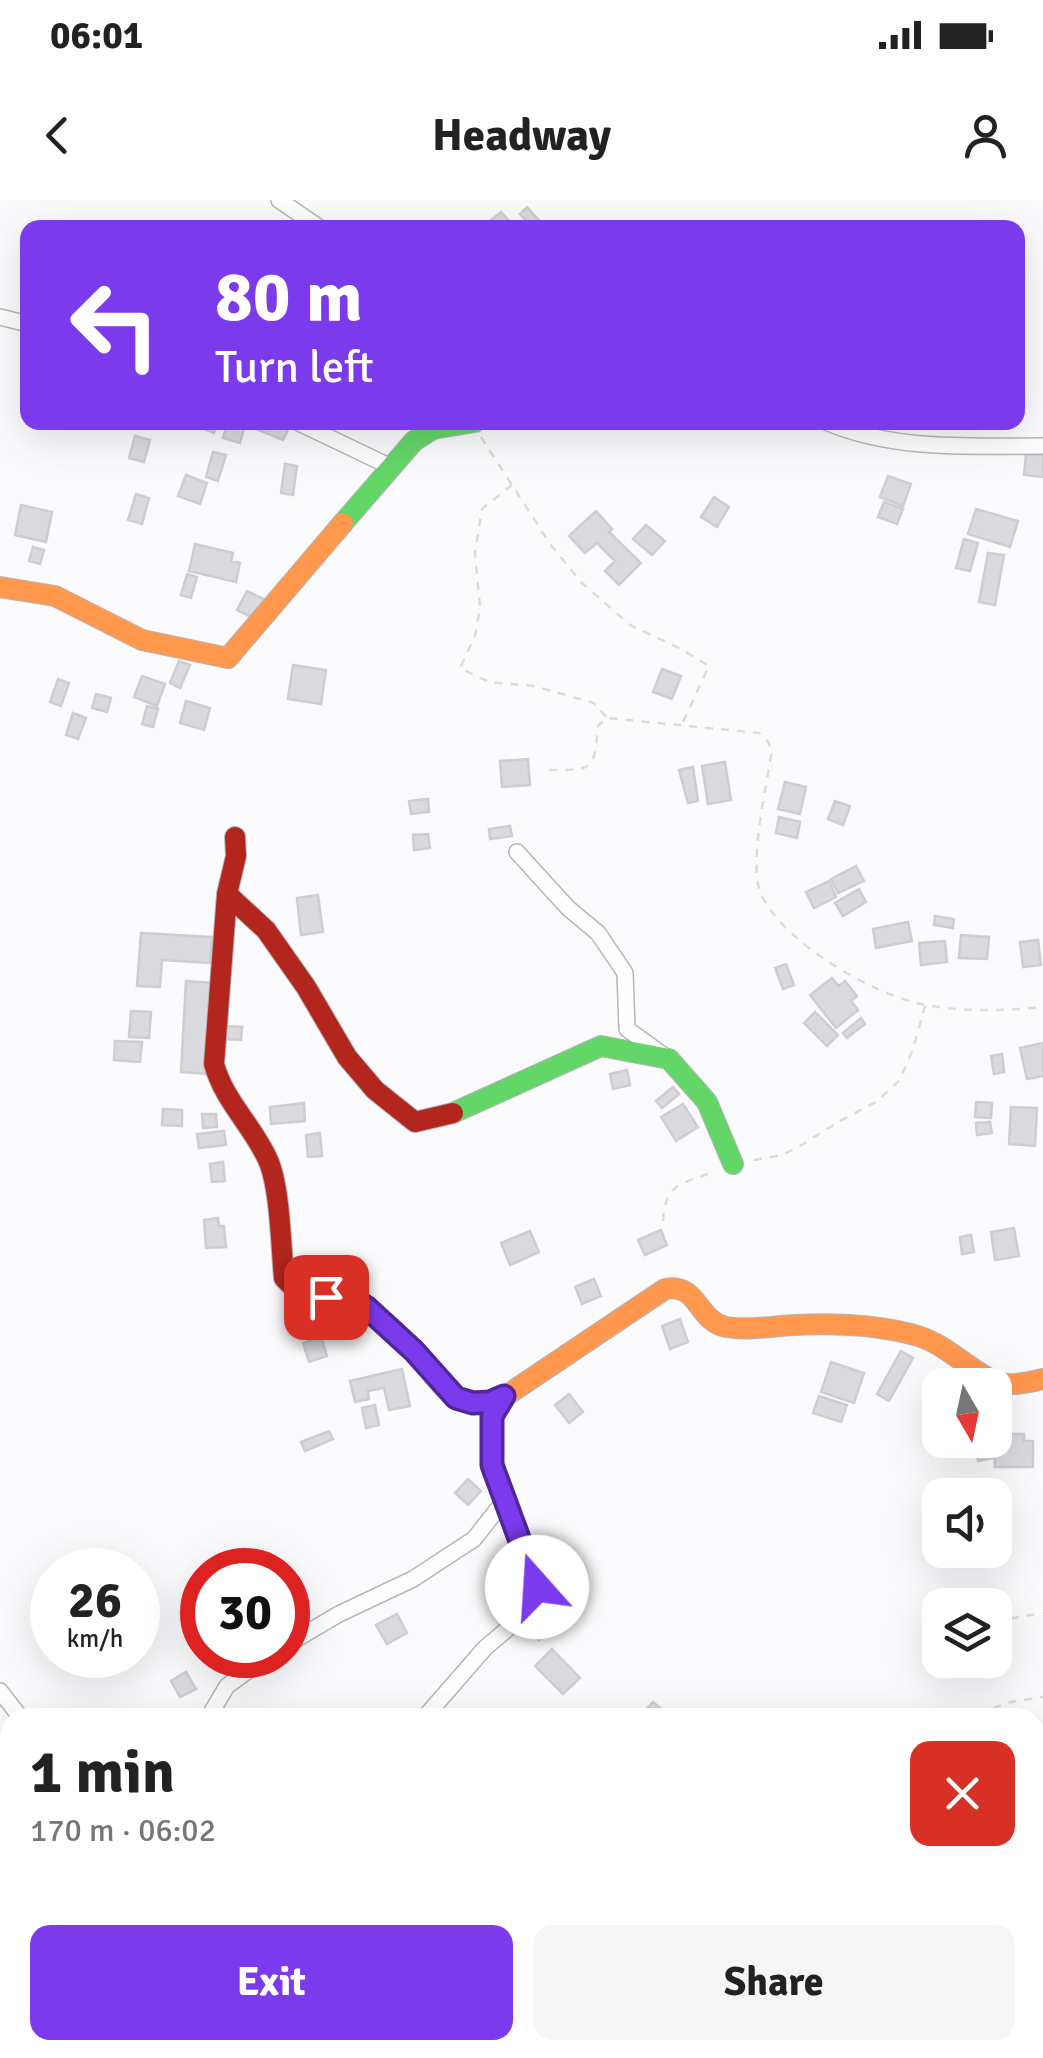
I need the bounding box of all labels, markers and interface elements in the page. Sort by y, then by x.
text: 06:01 [50,12,143,59]
icon: back [30,108,85,163]
text: Headway [432,108,611,163]
icon: person [958,108,1013,163]
text: 80 m [215,254,363,340]
icon: left [50,260,180,390]
text: Turn left [215,340,374,395]
pin [284,1255,369,1340]
icon: arrive [299,1270,354,1325]
north arrow [922,1368,1012,1458]
map controls [922,1368,1012,1678]
button: sound [922,1478,1012,1568]
position arrow [485,1535,589,1639]
speed limit sign: 30 [180,1548,310,1678]
text: 26 [68,1570,122,1632]
button: layers [922,1588,1012,1678]
text: km/h [67,1623,123,1654]
text: 1 min [30,1736,175,1810]
button: close [910,1741,1015,1846]
text: 170 m · 06:02 [30,1811,216,1850]
button: Exit [30,1925,513,2040]
button: Share [533,1925,1015,2040]

